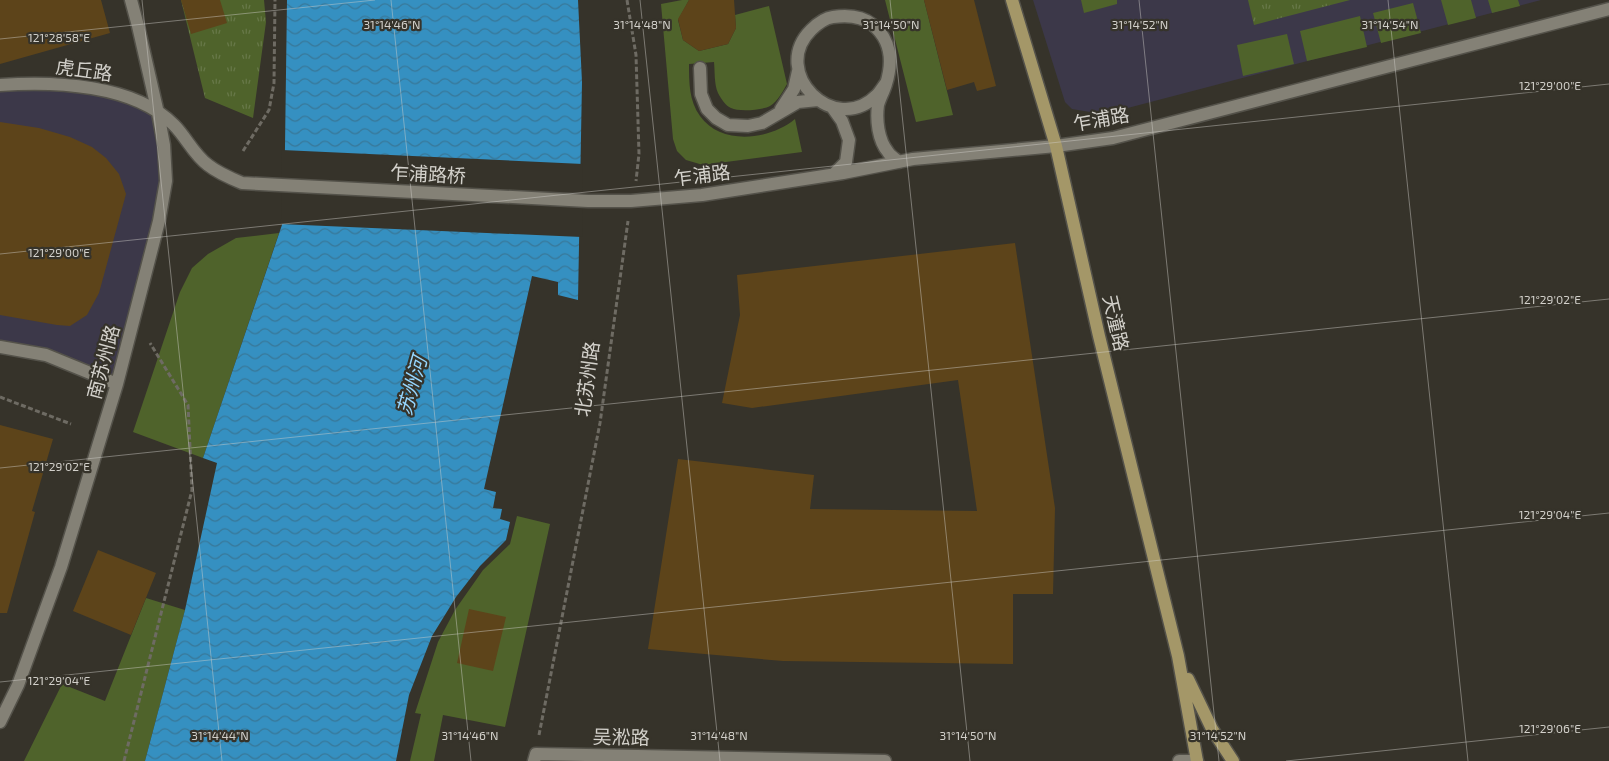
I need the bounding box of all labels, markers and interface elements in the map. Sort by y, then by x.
text: 31°14'46"N [363,17,421,31]
text: 31°14'48"N [613,17,671,31]
text: 31°14'50"N [863,17,919,31]
text: 31°14'52"N [1112,17,1168,31]
text: 31°14'54"N [1362,17,1418,31]
text: 121°28'58"E [28,30,90,44]
street label: 虎丘路 [54,54,114,85]
text: 121°29'00"E [1519,78,1581,92]
street label: 乍浦路 [1071,102,1131,135]
street label: 乍浦路桥 [389,160,467,187]
street label: 乍浦路 [672,160,732,189]
text: 121°29'00"E [28,245,90,259]
text: 121°29'02"E [1519,292,1581,306]
street label: 天潼路 [1099,293,1134,353]
street label: 南苏州路 [82,322,123,402]
street label: 北苏州路 [570,340,603,418]
water label: 苏州河 [391,350,432,418]
text: 121°29'02"E [28,459,90,473]
text: 121°29'04"E [1519,507,1581,521]
text: 121°29'04"E [28,673,90,687]
text: 121°29'06"E [1519,721,1581,735]
street label: 吴淞路 [592,725,650,748]
text: 31°14'44"N [191,728,249,742]
text: 31°14'46"N [441,728,499,742]
text: 31°14'48"N [690,728,748,742]
text: 31°14'50"N [940,728,996,742]
text: 31°14'52"N [1190,728,1246,742]

